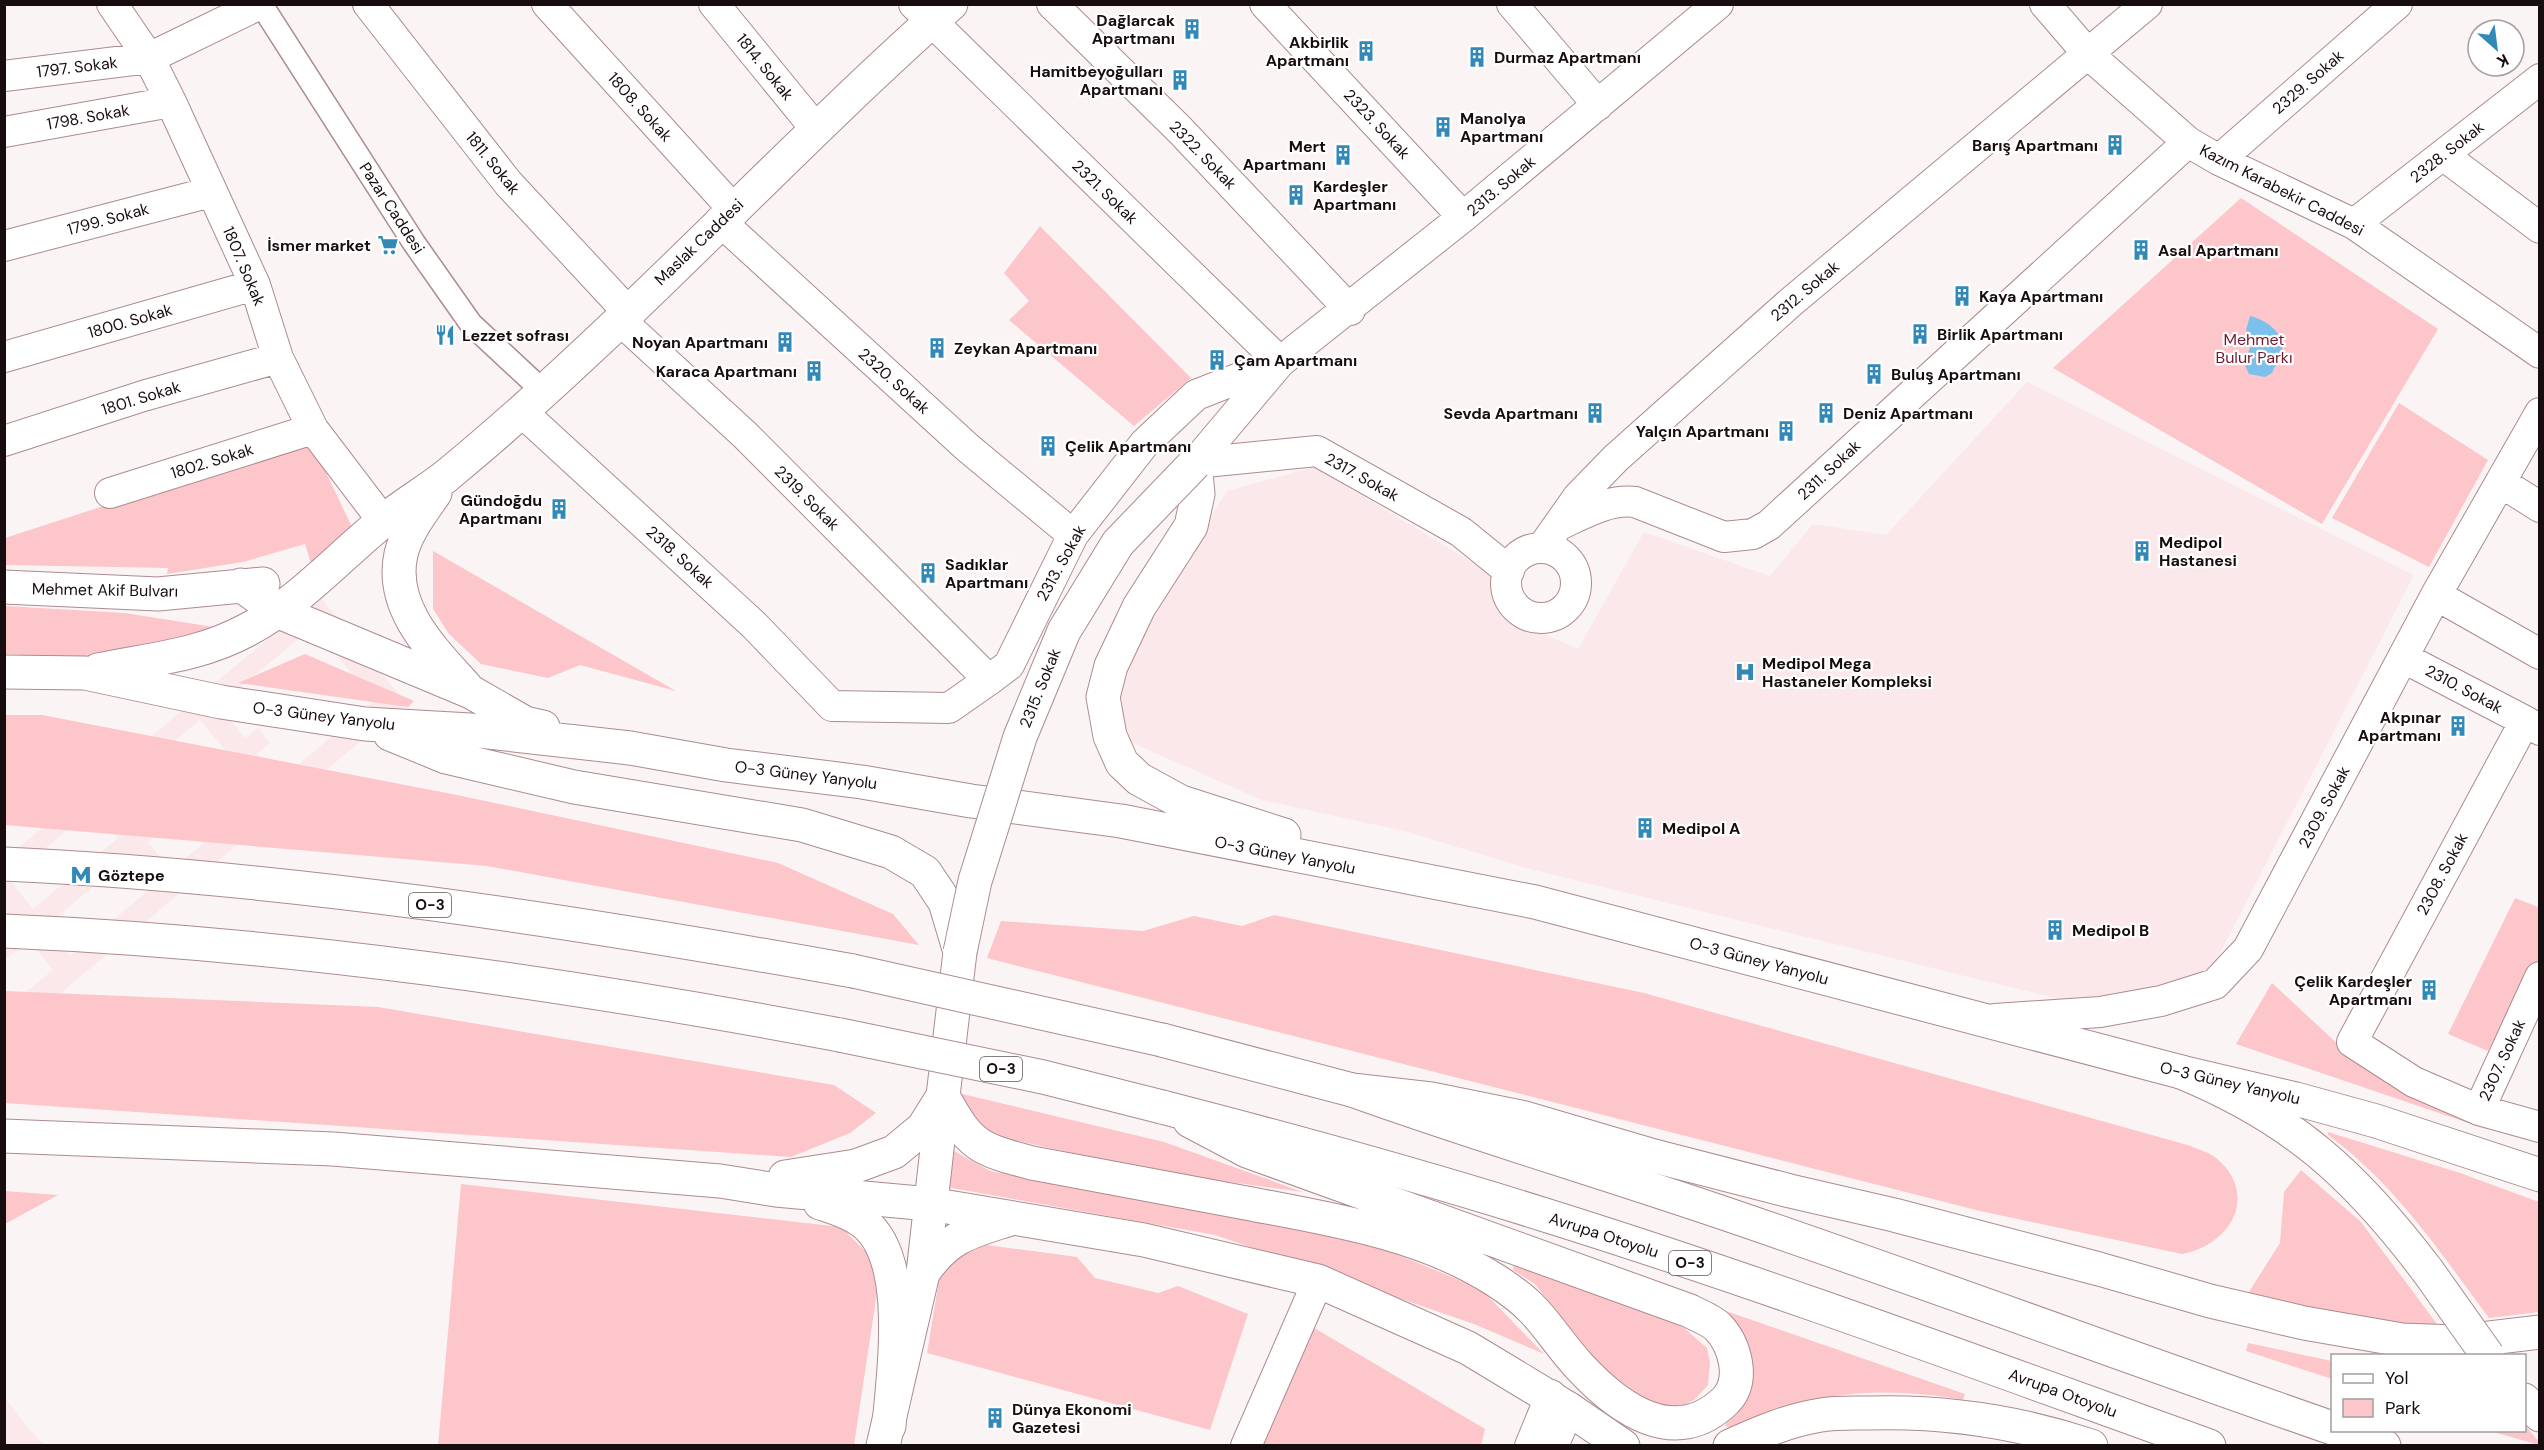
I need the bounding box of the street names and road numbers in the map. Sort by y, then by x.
street label: 1814. Sokak [732,29,798,105]
street label: 2329. Sokak [2268,45,2348,119]
street label: 1797. Sokak [35,52,119,82]
street label: 1808. Sokak [603,68,677,146]
street label: 2323. Sokak [1339,85,1415,163]
street label: 1798. Sokak [45,99,131,135]
street label: 2322. Sokak [1165,116,1241,194]
street label: 2328. Sokak [2406,117,2488,187]
street label: 1811. Sokak [461,127,525,199]
street label: Kazım Karabekir Caddesi [2196,139,2368,241]
street label: 2313. Sokak [1462,151,1540,221]
street label: 2321. Sokak [1068,155,1142,229]
street label: Pazar Caddesi [355,158,429,258]
street label: Maslak Caddesi [650,194,748,290]
street label: 1799. Sokak [65,198,151,240]
street label: 1807. Sokak [218,223,270,309]
street label: 2312. Sokak [1766,256,1844,326]
street label: 1800. Sokak [85,299,175,343]
street label: 2320. Sokak [854,343,934,419]
street label: 1801. Sokak [99,376,183,420]
street label: 2311. Sokak [1793,435,1865,505]
street label: 1802. Sokak [168,438,256,484]
street label: 2317. Sokak [1321,448,1403,506]
street label: 2319. Sokak [770,461,844,535]
street label: 2318. Sokak [642,521,718,593]
street label: 2313. Sokak [1031,521,1091,605]
street label: Mehmet Akif Bulvarı [32,578,178,602]
street label: 2315. Sokak [1015,645,1065,731]
street label: 2310. Sokak [2422,660,2506,718]
street label: O-3 Güney Yanyolu [252,697,396,735]
street label: O-3 Güney Yanyolu [734,756,878,794]
street label: 2309. Sokak [2294,762,2354,852]
street label: 2308. Sokak [2412,829,2472,919]
street label: O-3 Güney Yanyolu [1213,831,1357,879]
road number: O-3 [409,893,451,917]
street label: O-3 Güney Yanyolu [1687,932,1831,990]
street label: 2307. Sokak [2474,1016,2530,1104]
road number: O-3 [980,1057,1022,1081]
street label: O-3 Güney Yanyolu [2158,1057,2302,1109]
street label: Avrupa Otoyolu [1547,1207,1661,1263]
road number: O-3 [1669,1251,1711,1275]
street label: Avrupa Otoyolu [2006,1364,2120,1422]

